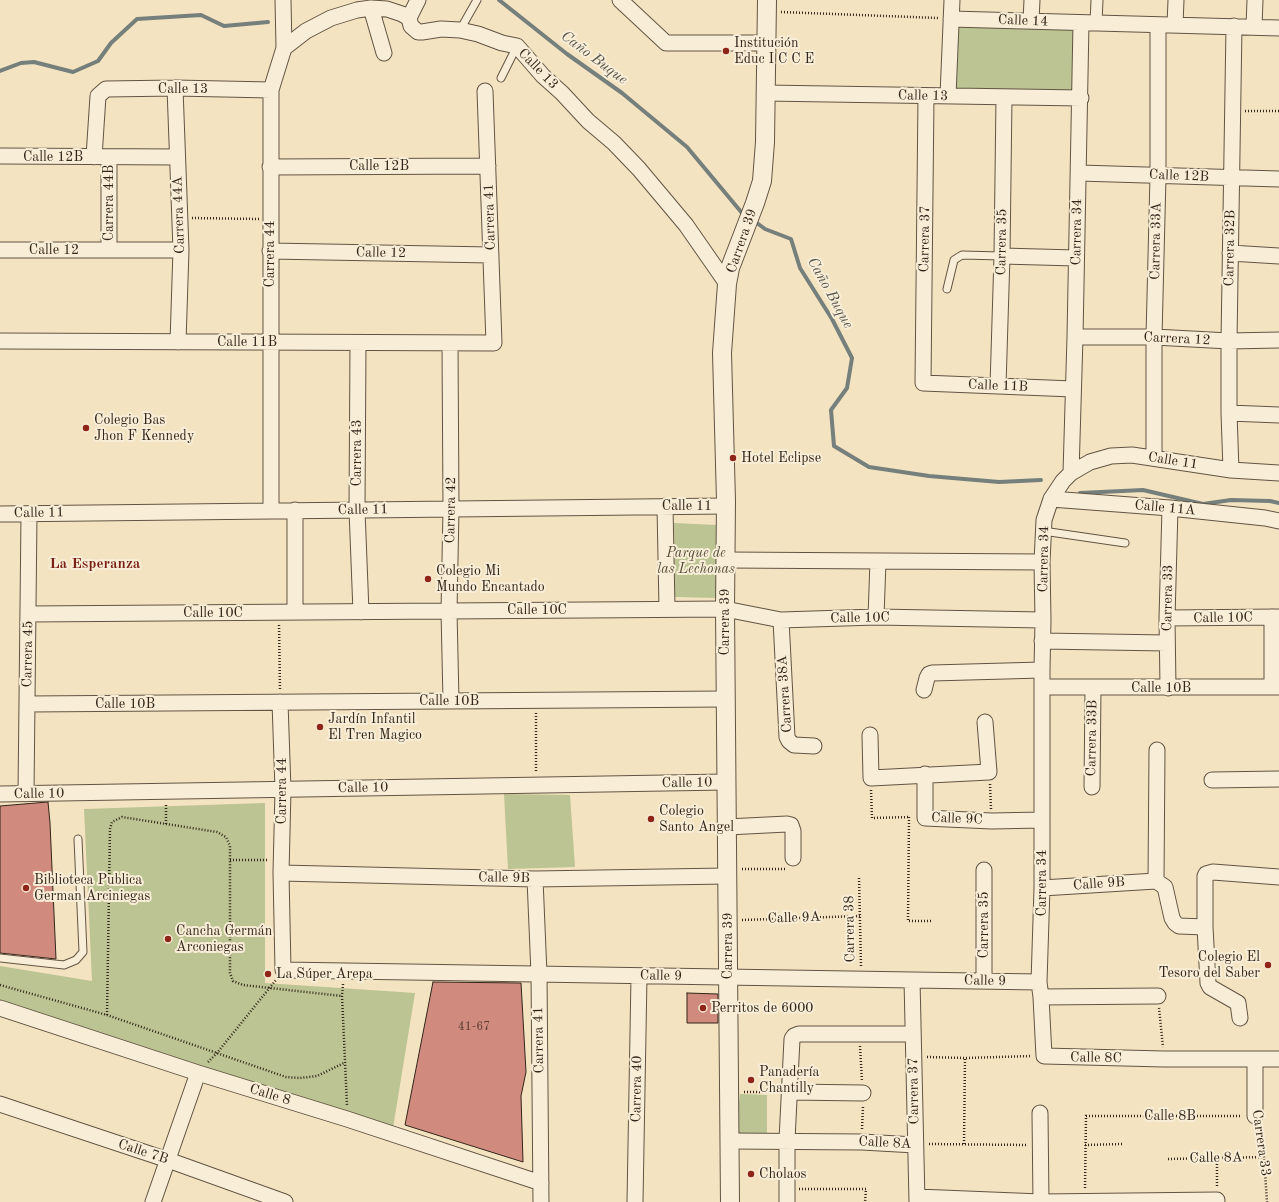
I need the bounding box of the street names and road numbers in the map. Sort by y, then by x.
street label: Calle 14 [997,12,1049,30]
street label: Calle 13 [514,45,562,93]
street label: Calle 13 [158,81,208,97]
street label: Calle 13 [898,87,948,105]
street label: Calle 12B [23,149,83,165]
street label: Calle 12B [349,158,409,174]
street label: Carrera 44B [101,165,117,241]
street label: Calle 12B [1149,167,1209,185]
street label: Carrera 44A [169,176,189,254]
street label: Carrera 41 [480,183,500,251]
street label: Carrera 34 [1068,198,1086,266]
street label: Carrera 33A [1147,202,1165,280]
street label: Carrera 37 [916,205,934,273]
street label: Carrera 39 [723,207,761,275]
street label: Carrera 35 [993,208,1011,276]
street label: Carrera 32B [1221,210,1239,286]
street label: Carrera 44 [262,220,278,288]
street label: Calle 12 [29,242,79,258]
street label: Calle 12 [356,244,406,262]
street label: Carrera 12 [1143,329,1211,349]
street label: Calle 11B [217,334,277,350]
street label: Calle 11B [968,377,1028,395]
street label: Carrera 43 [349,419,365,487]
street label: Calle 11 [1147,449,1199,473]
street label: Carrera 42 [442,476,460,544]
street label: Calle 11A [1134,497,1196,519]
street label: Calle 11 [662,498,712,514]
street label: Calle 11 [338,501,388,519]
street label: Calle 11 [14,504,64,522]
street label: Carrera 34 [1035,525,1053,593]
street label: Carrera 33 [1159,564,1177,632]
street label: Carrera 39 [717,588,733,656]
street label: Calle 10C [507,602,567,618]
street label: Calle 10C [183,605,243,621]
street label: Calle 10C [830,609,890,627]
street label: Calle 10C [1193,609,1253,627]
street label: Carrera 45 [19,620,37,688]
street label: Carrera 38A [774,655,796,733]
street label: Calle 10B [1131,680,1191,696]
street label: Calle 10B [419,693,479,709]
street label: Calle 10B [95,696,155,712]
street label: Carrera 33B [1083,700,1101,776]
street label: Carrera 44 [274,757,290,825]
street label: Calle 10 [662,774,712,792]
street label: Calle 10 [338,779,388,797]
street label: Calle 10 [14,785,64,803]
street label: Calle 9C [931,810,983,828]
street label: Carrera 34 [1034,849,1050,917]
street label: Calle 9B [478,869,530,887]
street label: Calle 9B [1072,874,1126,894]
street label: Carrera 35 [976,891,992,959]
street label: Carrera 38 [841,895,859,963]
street label: Calle 9A [767,909,821,927]
street label: Carrera 39 [720,912,736,980]
street label: Calle 9 [640,967,682,985]
street label: Calle 9 [964,972,1006,990]
street label: Carrera 41 [530,1006,548,1074]
street label: Calle 8C [1070,1049,1122,1067]
street label: Carrera 40 [628,1055,646,1123]
street label: Carrera 37 [905,1057,923,1125]
street label: Calle 8 [247,1081,293,1109]
street label: Calle 8B [1144,1108,1196,1124]
street label: Carrera 33 [1248,1109,1274,1177]
street label: Calle 8A [858,1133,912,1153]
street label: Calle 7B [116,1136,170,1168]
street label: Calle 8A [1189,1149,1243,1167]

